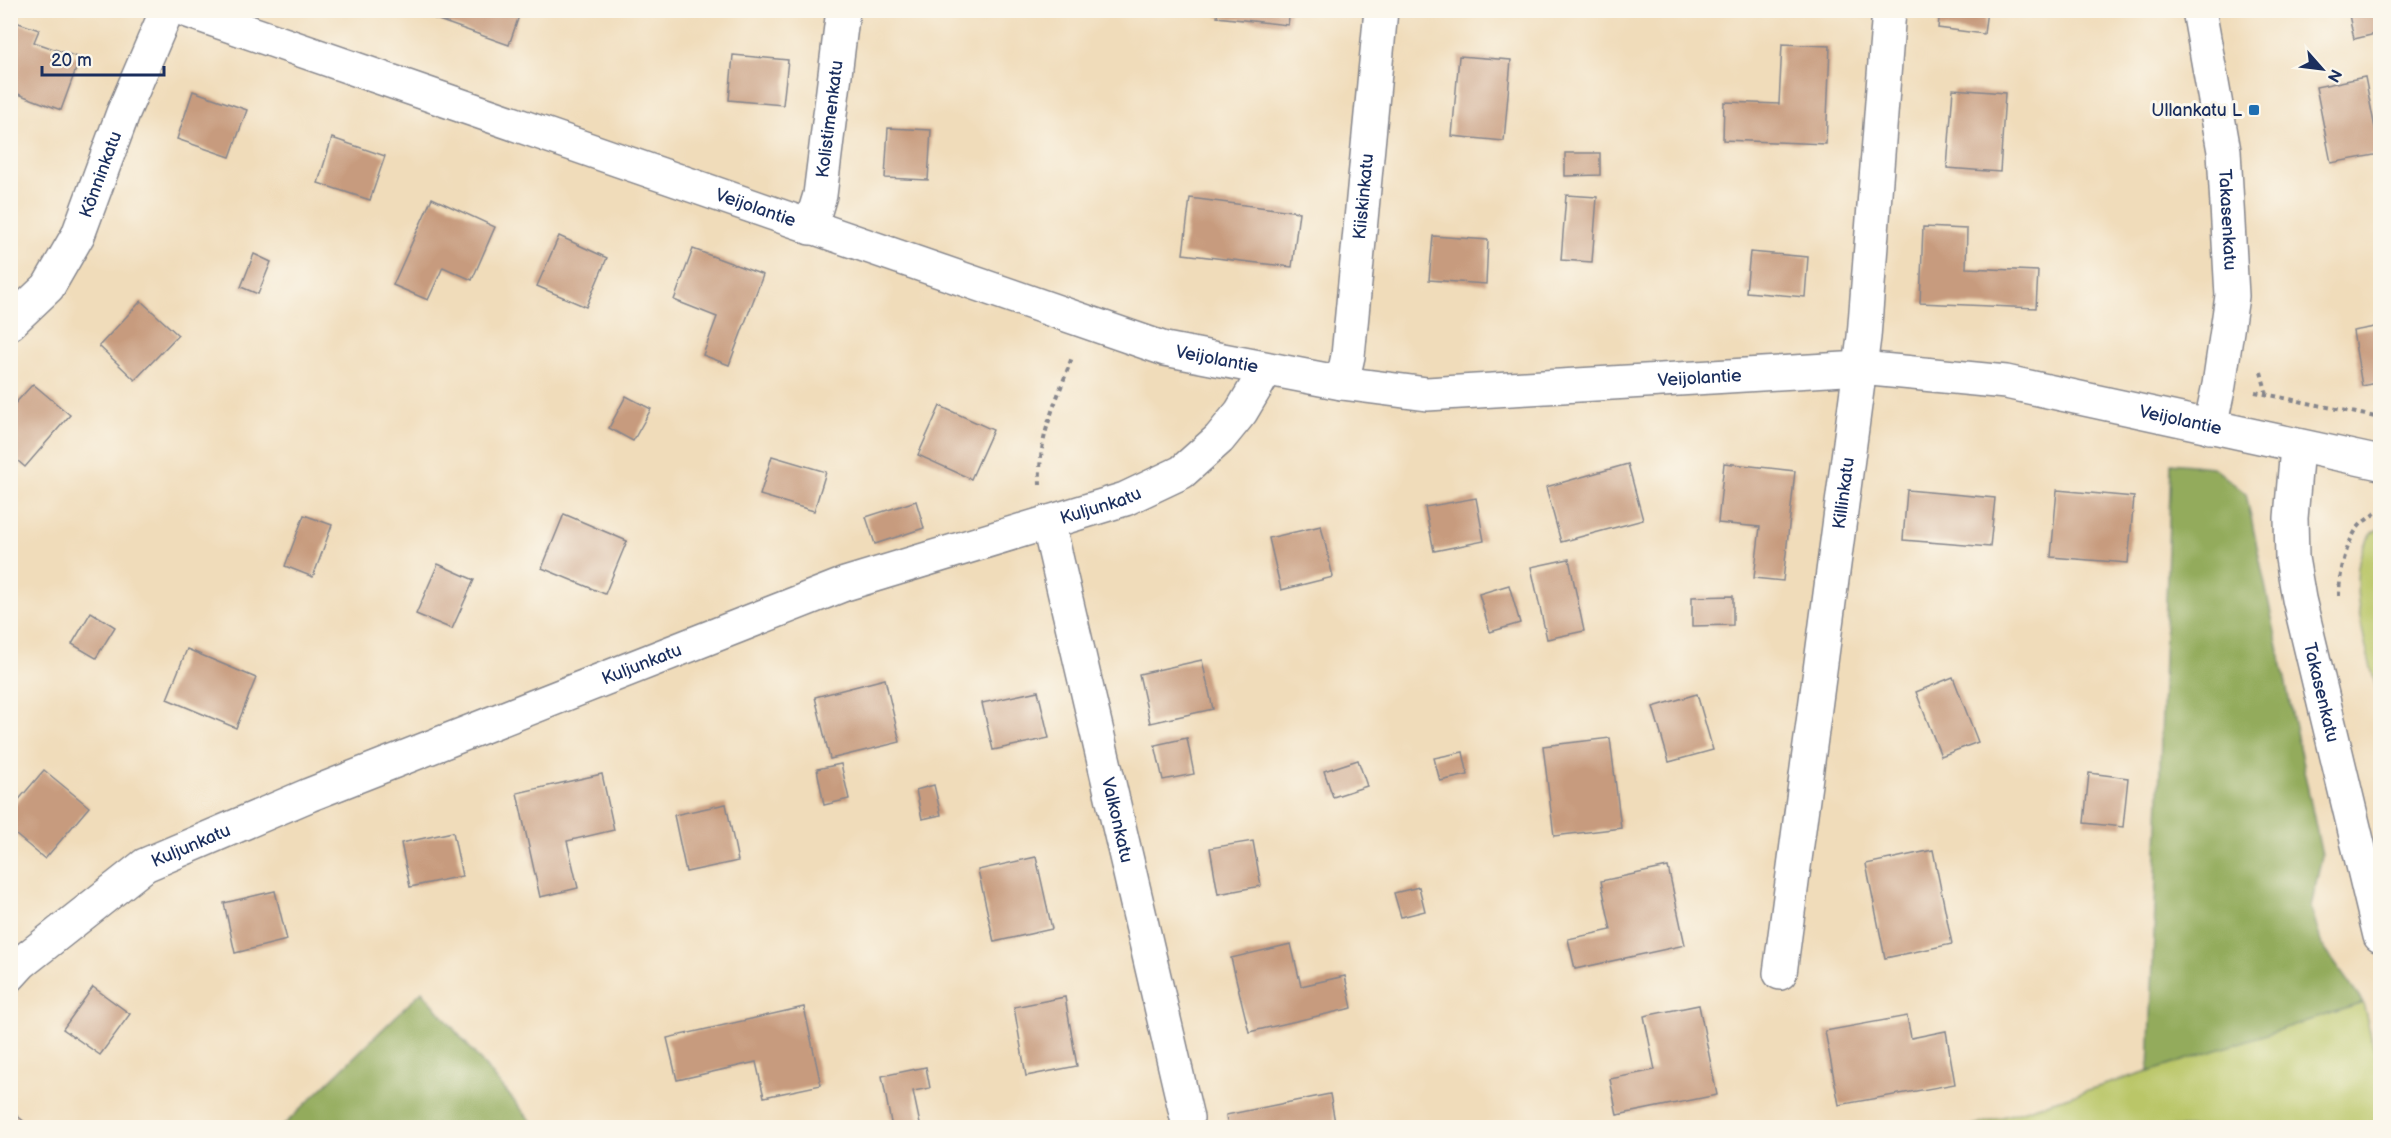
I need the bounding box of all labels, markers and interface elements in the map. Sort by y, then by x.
scale bar [42,39,164,77]
north arrow [2292,39,2352,99]
text: 20 m [51,50,92,71]
street label: Kolistimenkatu [812,59,848,179]
text: N [2323,66,2345,85]
place label: Ullankatu L [2151,100,2243,121]
marker: Ullankatu L [2247,103,2261,117]
street label: Könninkatu [75,128,126,221]
street label: Kiiskinkatu [1349,152,1378,240]
street label: Takasenkatu [2214,168,2241,271]
street label: Veijolantie [713,184,799,232]
street label: Veijolantie [1174,341,1260,378]
street label: Veijolantie [1657,365,1742,391]
street label: Veijolantie [2137,401,2224,440]
street label: Killinkatu [1829,456,1859,531]
street label: Kuljunkatu [1058,483,1145,529]
street label: Kuljunkatu [599,639,685,690]
street label: Takasenkatu [2299,641,2343,745]
street label: Valkonkatu [1097,775,1137,865]
street label: Kuljunkatu [148,820,234,872]

